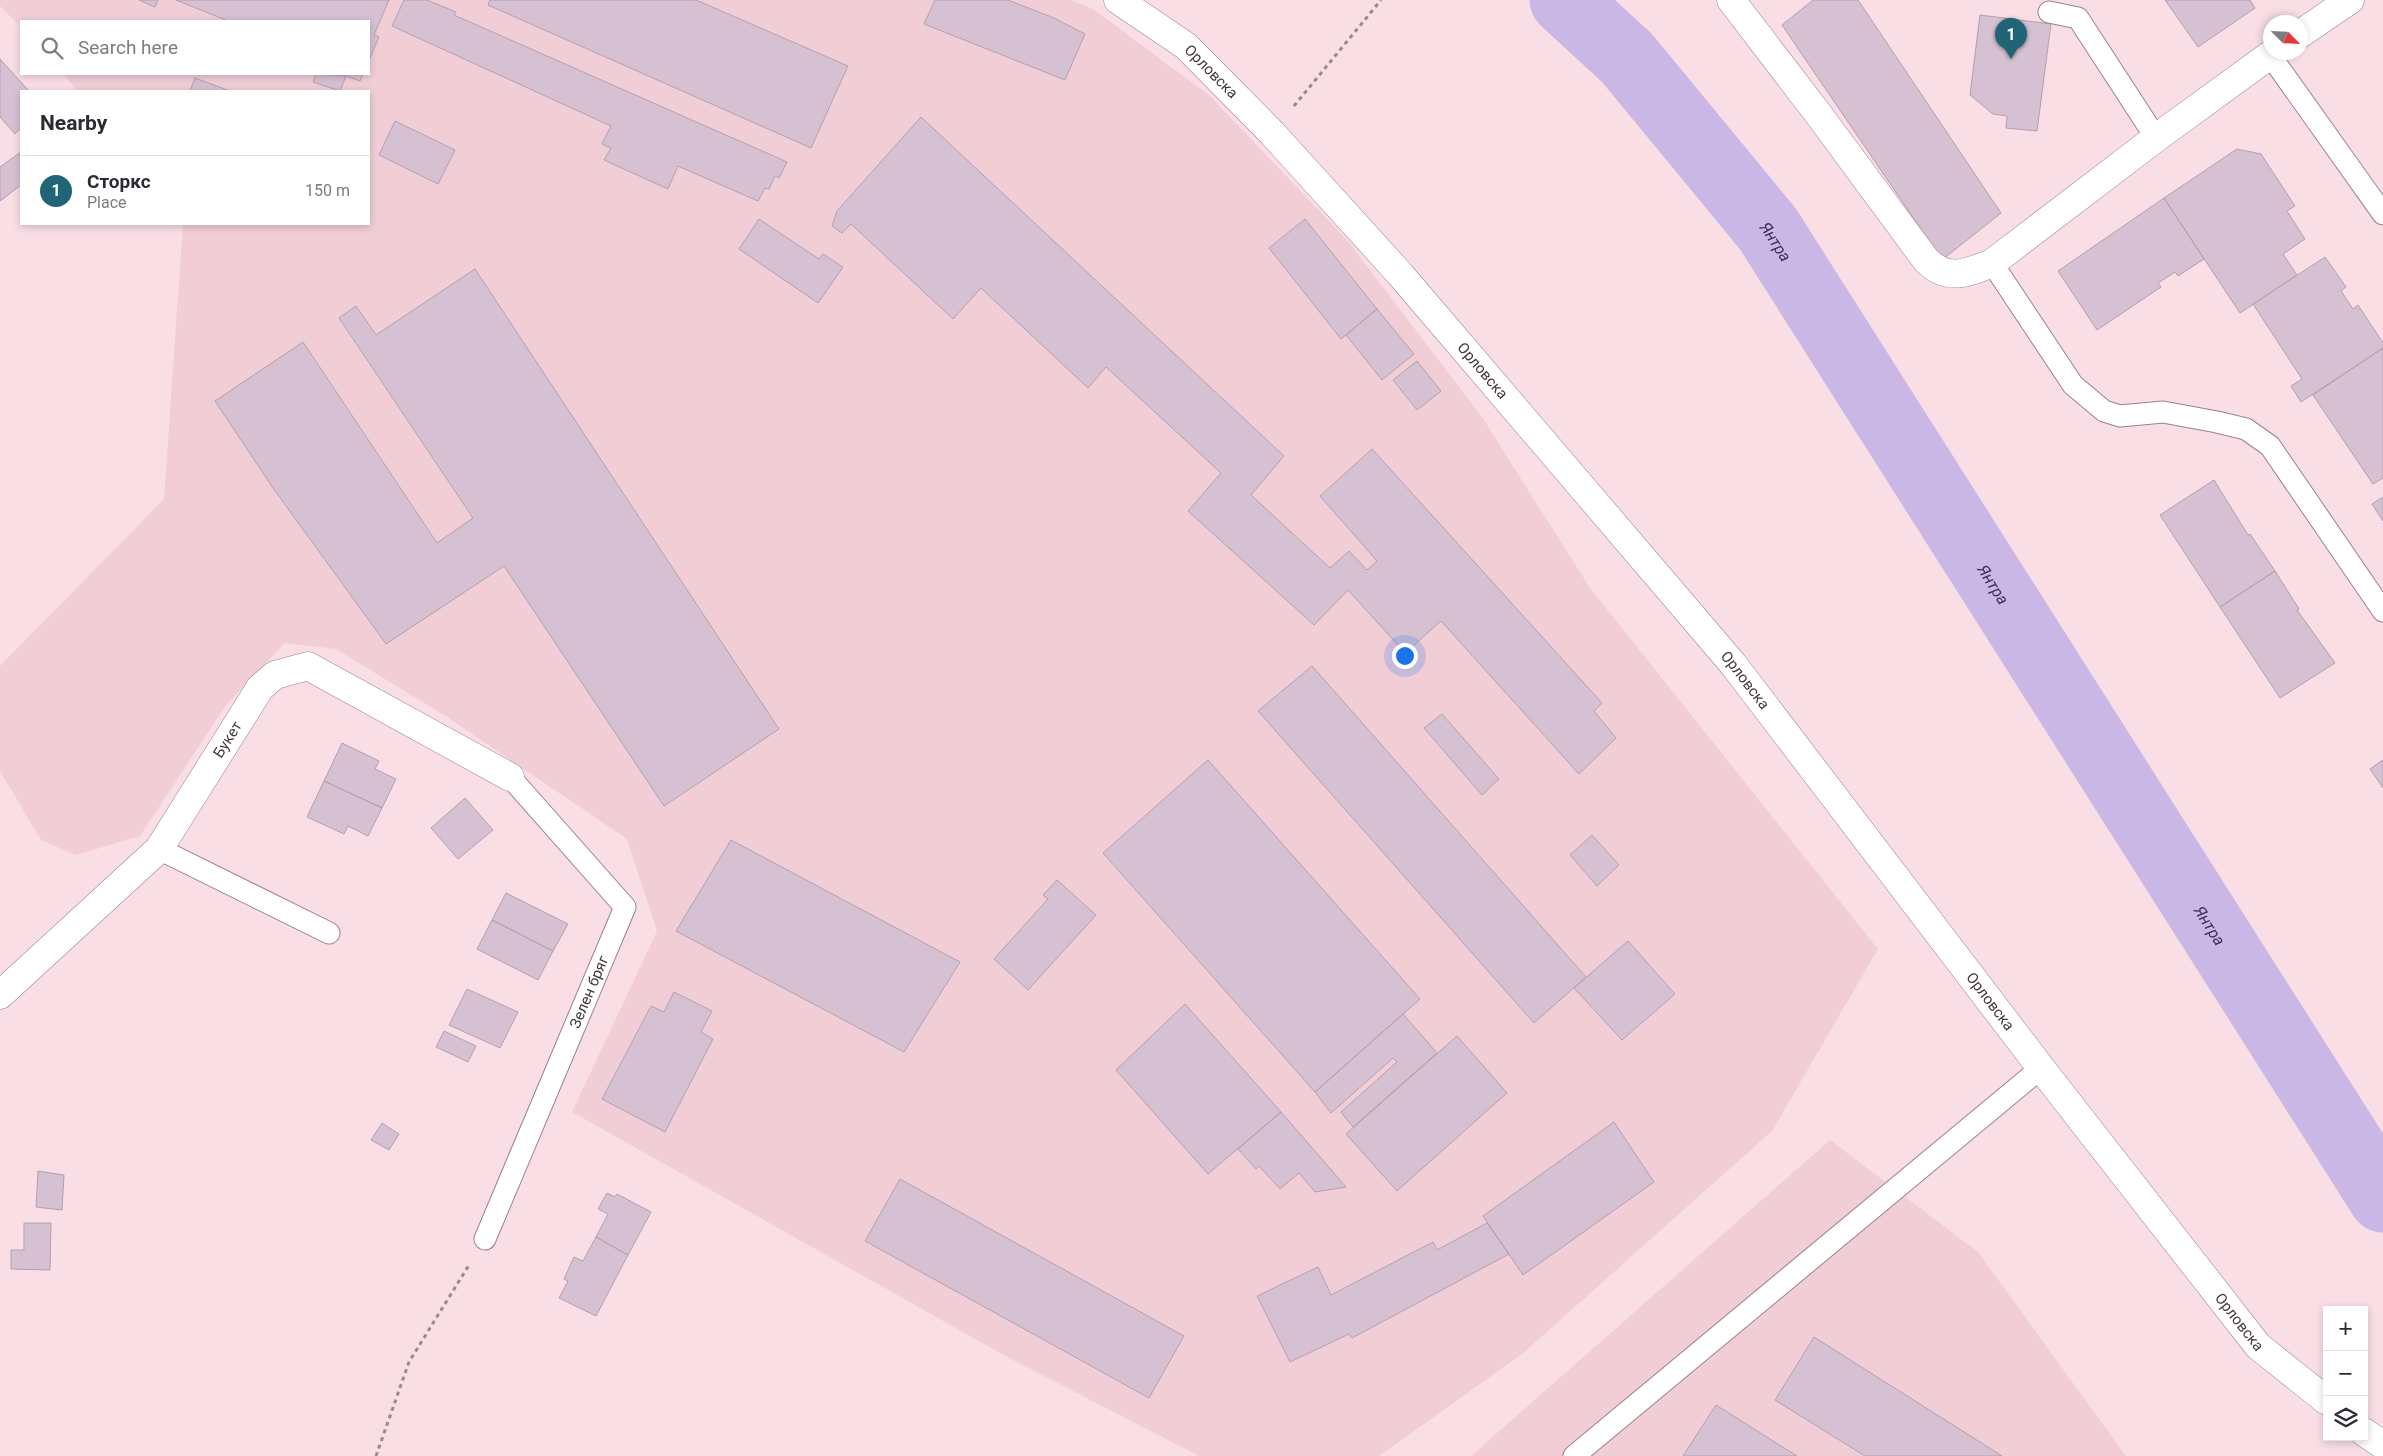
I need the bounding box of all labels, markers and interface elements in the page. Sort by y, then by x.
north arrow [2263,15,2308,60]
pin: 1 [1995,18,2027,59]
search box [20,20,370,75]
icon: search [38,34,66,62]
text: Search here [78,36,178,59]
street label: Орловска [1181,41,1242,102]
text: Nearby [40,111,107,135]
text: Сторкс [87,170,151,193]
text: 1 [51,181,61,200]
text: 150 m [305,181,350,200]
text: Place [87,193,127,212]
water label: Янтра [1755,217,1795,265]
street label: Орловска [1453,339,1512,403]
water label: Янтра [1973,560,2013,608]
your location [1392,643,1418,669]
street label: Орловска [1717,648,1773,713]
street label: Букет [209,718,246,761]
water label: Янтра [2189,901,2229,949]
street label: Зелен бряг [566,952,613,1031]
street label: Орловска [1962,969,2018,1034]
street label: Орловска [2211,1289,2268,1355]
map controls [2323,1306,2368,1441]
button: + [2323,1306,2368,1351]
button: − [2323,1351,2368,1396]
button: layers [2323,1396,2368,1441]

